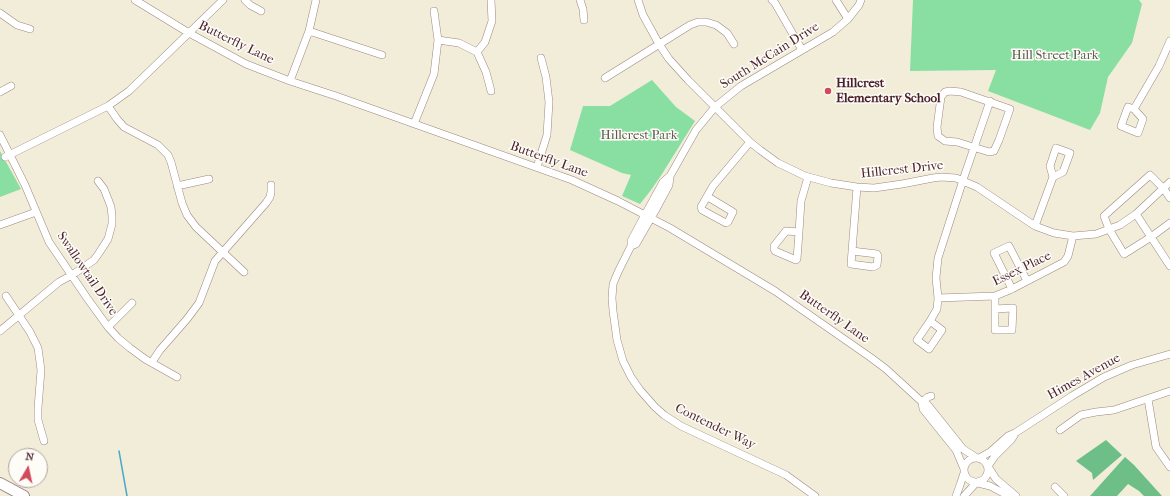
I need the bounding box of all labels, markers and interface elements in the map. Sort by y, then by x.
street label: Butterfly Lane [196,18,276,68]
street label: South McCain Drive [718,19,822,93]
park label: Hill Street Park [1011,48,1099,64]
place label: Hillcrest Elementary School [836,76,941,107]
marker: Hillcrest Elementary School [823,86,833,96]
park label: Hillcrest Park [601,128,677,144]
street label: Butterfly Lane [508,139,590,181]
street label: Hillcrest Drive [860,158,944,182]
street label: Swallowtail Drive [53,229,121,319]
street label: Essex Place [990,248,1054,290]
street label: Butterfly Lane [796,287,872,347]
street label: Himes Avenue [1045,351,1123,403]
street label: Contender Way [672,401,758,453]
north arrow [8,448,48,488]
text: N [25,450,35,464]

